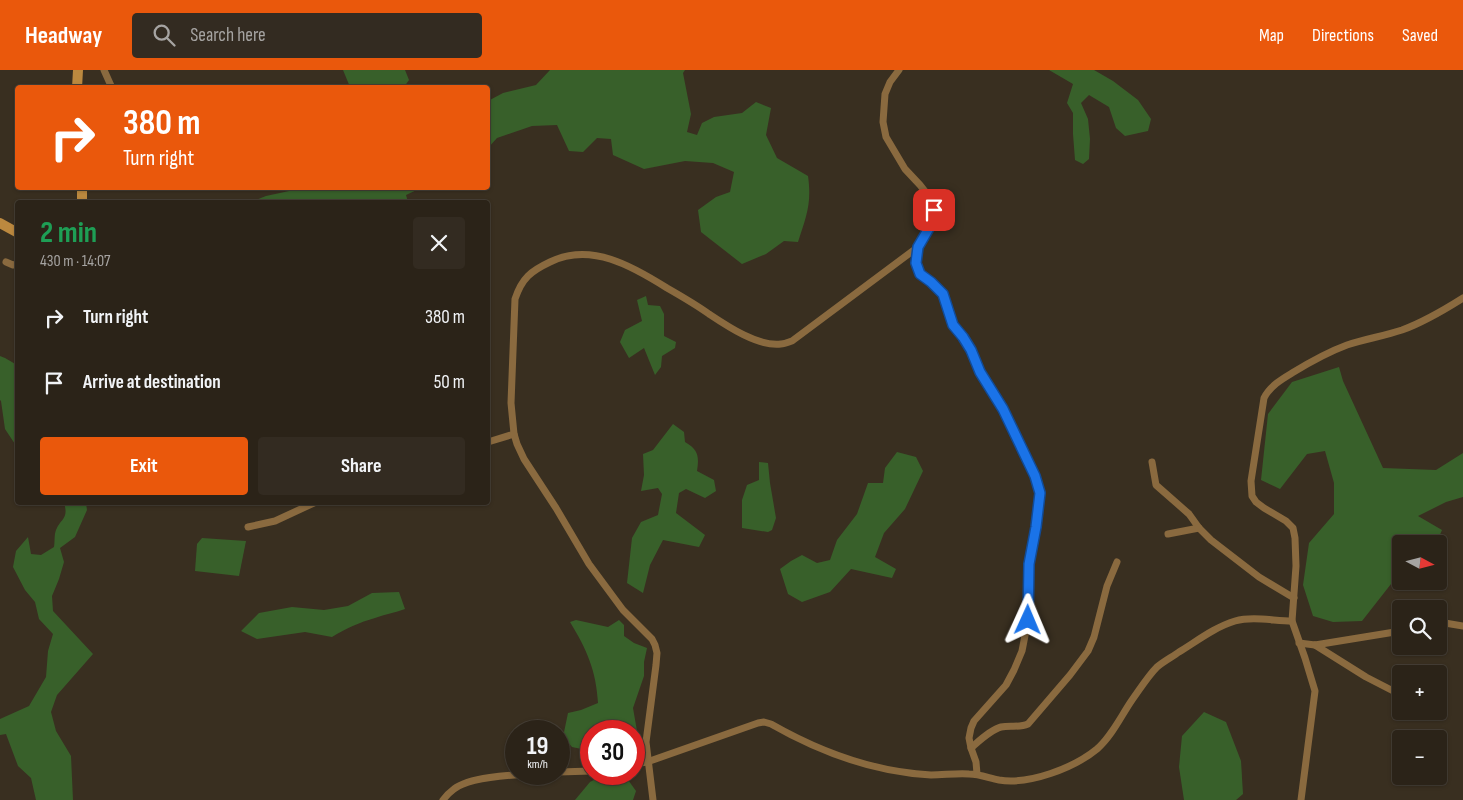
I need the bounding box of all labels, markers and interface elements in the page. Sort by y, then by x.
search box [132,13,482,58]
text: Headway [25,21,102,50]
icon: search [150,21,178,49]
text: Search here [190,24,266,47]
text: Map [1259,25,1284,46]
text: Directions [1312,25,1374,46]
text: Saved [1402,25,1438,46]
text: 380 m [123,102,201,145]
icon: right [40,105,105,170]
text: Turn right [123,145,194,172]
pin [913,189,955,231]
icon: arrive [920,196,948,224]
text: 2 min [40,215,97,251]
button: close [413,217,465,269]
text: 430 m · 14:07 [40,252,110,271]
icon: right [40,304,68,332]
text: Turn right [83,306,148,329]
text: 380 m [425,306,465,329]
icon: arrive [40,369,68,397]
text: Arrive at destination [83,371,221,394]
text: 50 m [434,371,465,394]
button: Exit [40,437,248,495]
button: Share [258,437,465,495]
north arrow [1392,535,1448,590]
map controls [1392,535,1447,785]
position arrow [1001,593,1053,645]
button: search [1392,600,1447,655]
button: + [1392,665,1447,720]
speed limit sign: 30 [580,720,645,785]
button: − [1392,730,1447,785]
text: 19 [527,731,548,762]
text: km/h [527,757,548,772]

